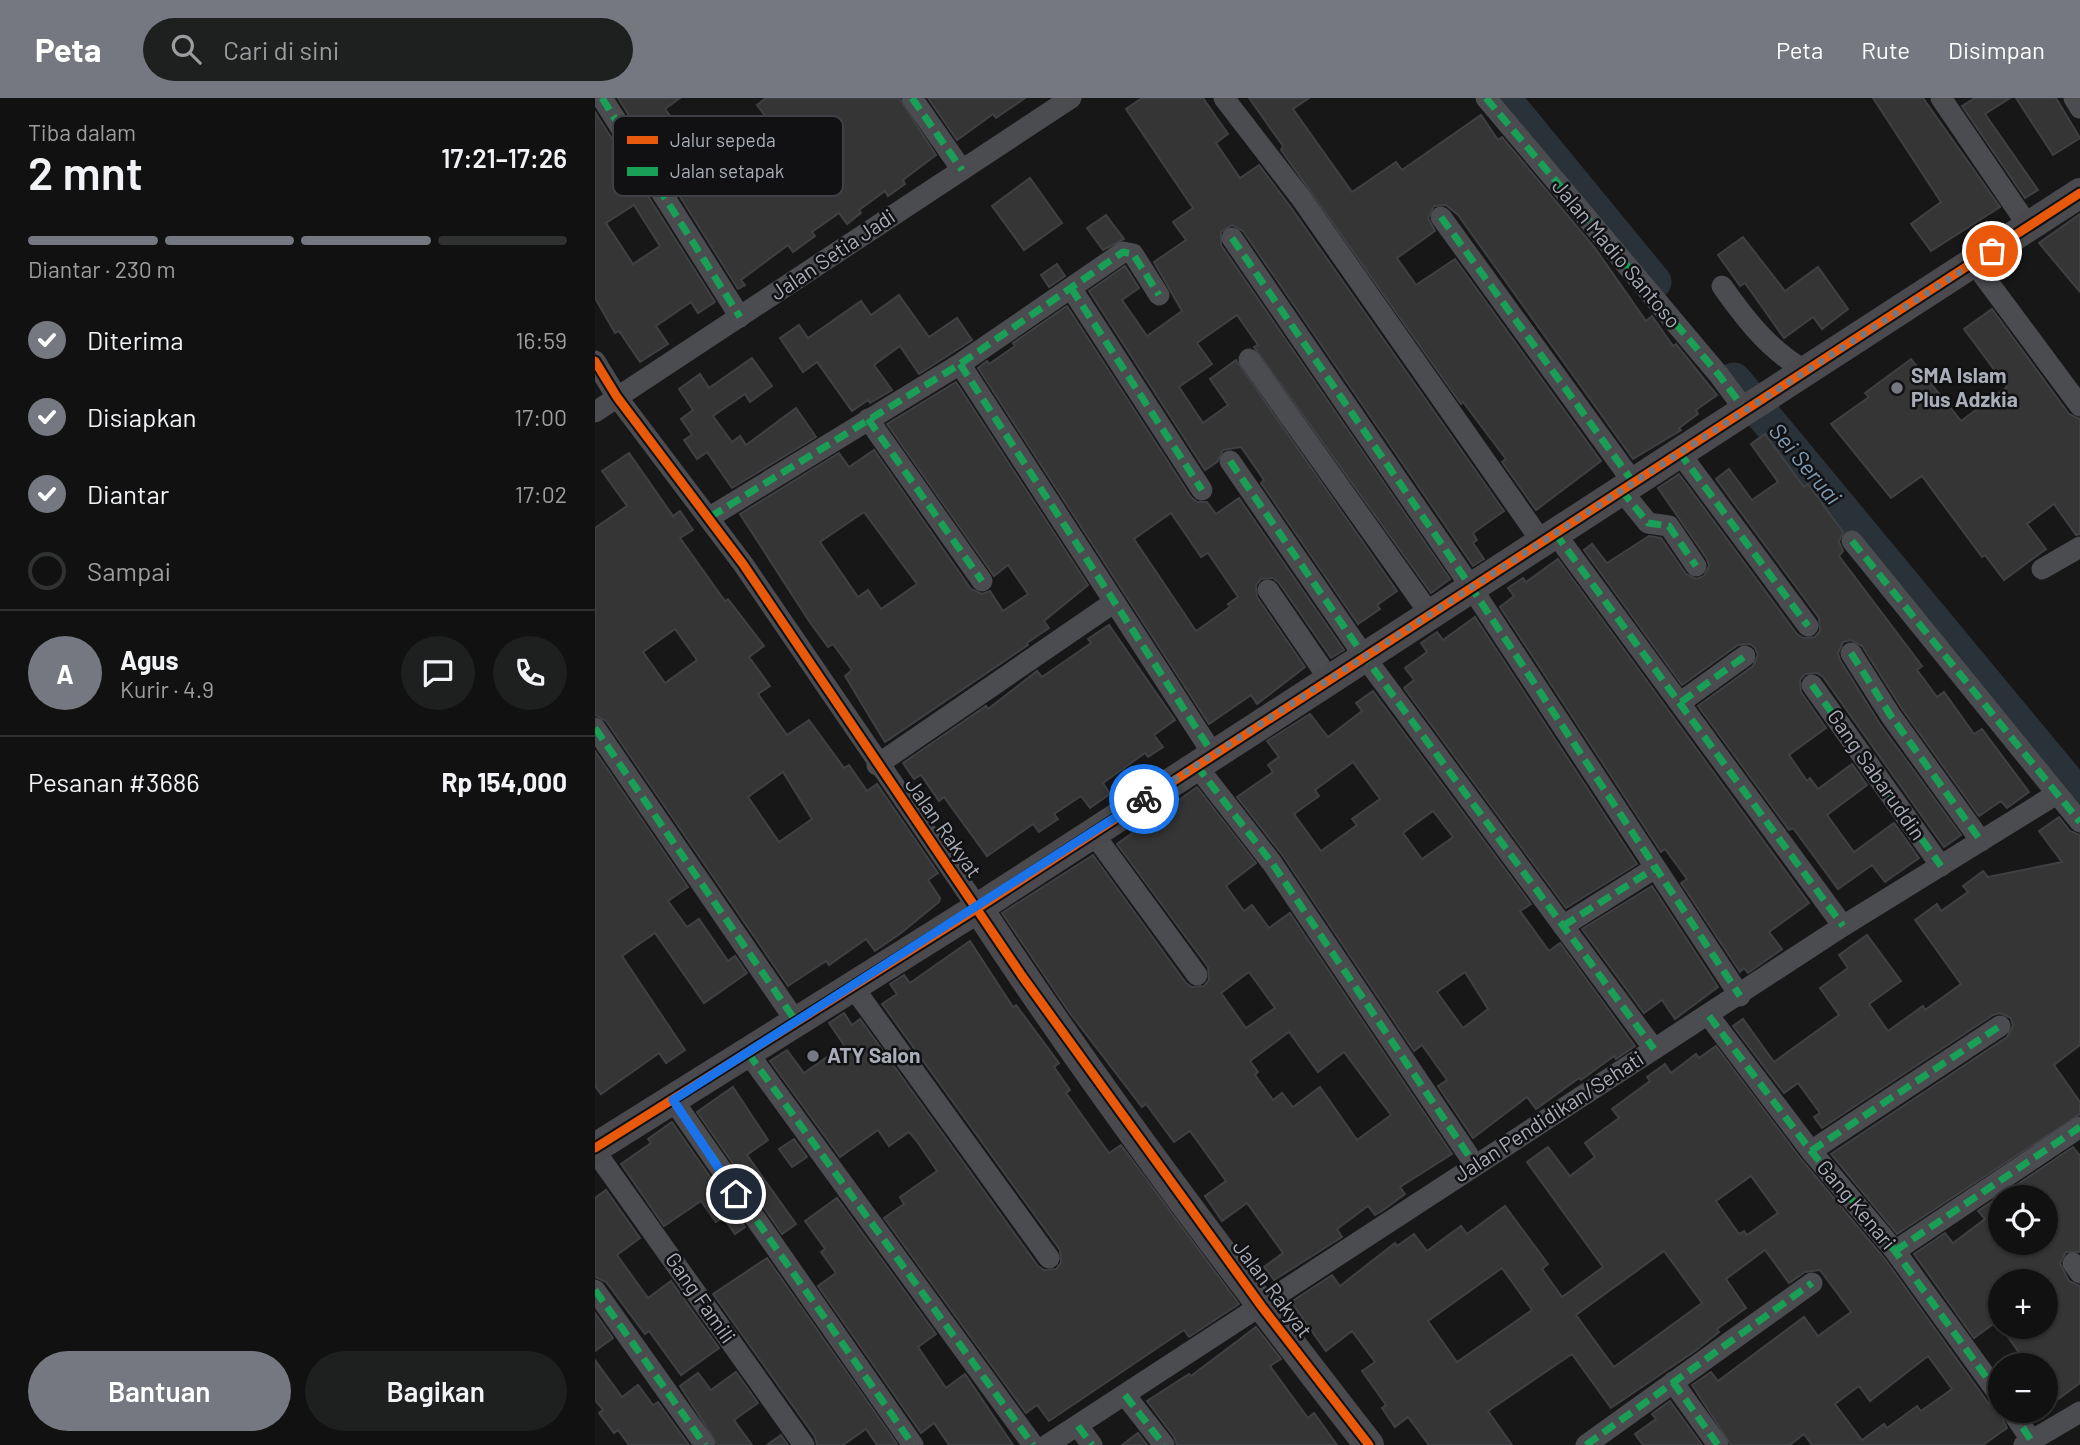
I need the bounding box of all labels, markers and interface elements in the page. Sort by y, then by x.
search box [143,18,633,81]
text: Peta [35,29,101,69]
icon: search [167,30,205,68]
text: Cari di sini [223,34,339,65]
text: Peta [1776,35,1823,64]
text: Rute [1861,35,1910,64]
text: Disimpan [1948,35,2045,64]
legend [613,116,843,196]
text: Tiba dalam [28,118,136,146]
text: Jalur sepeda [670,128,776,151]
text: 17:21–17:26 [441,142,567,173]
text: 2 mnt [28,144,143,199]
text: Jalan setapak [670,159,784,182]
street label: Jalan Madio Santoso [1548,173,1687,333]
street label: Jalan Setia Jadi [765,203,899,305]
pin [1962,221,2022,281]
icon: bag [1973,232,2011,270]
text: Diantar · 230 m [28,255,175,283]
icon: check [28,321,66,359]
text: Diterima [87,324,184,355]
text: 16:59 [516,326,567,354]
place label: SMA Islam Plus Adzkia [1911,362,2018,411]
marker: SMA Islam Plus Adzkia [1889,380,1905,396]
icon: check [28,398,66,436]
text: Disiapkan [87,401,197,432]
text: 17:00 [514,403,567,431]
water label: Sei Seruai [1764,417,1848,510]
icon: check [28,475,66,513]
text: Diantar [87,478,169,509]
text: 17:02 [515,480,567,508]
text: Sampai [87,555,171,586]
button: chat [401,636,475,710]
button: phone [493,636,567,710]
text: Agus [120,644,179,675]
text: A [56,658,74,689]
text: Kurir · 4.9 [120,675,214,703]
street label: Gang Sabaruddin [1823,704,1932,844]
courier [1109,764,1179,834]
text: Pesanan #3686 [28,766,200,797]
text: Rp 154,000 [441,766,567,797]
street label: Jalan Rakyat [901,773,988,882]
icon: bike [1125,780,1163,818]
place label: ATY Salon [827,1042,921,1067]
street label: Jalan Pendidikan/Sehati [1449,1045,1648,1186]
marker: ATY Salon [805,1048,821,1064]
street label: Gang Kenari [1813,1154,1902,1254]
pin [706,1164,766,1224]
icon: home [717,1175,755,1213]
map controls [1988,1185,2058,1423]
button: locate [1988,1185,2058,1255]
street label: Jalan Rakyat [1228,1234,1318,1342]
street label: Gang Famili [661,1247,742,1347]
button: + [1988,1269,2058,1339]
button: Bantuan [28,1351,291,1431]
button: Bagikan [305,1351,567,1431]
button: − [1988,1353,2058,1423]

